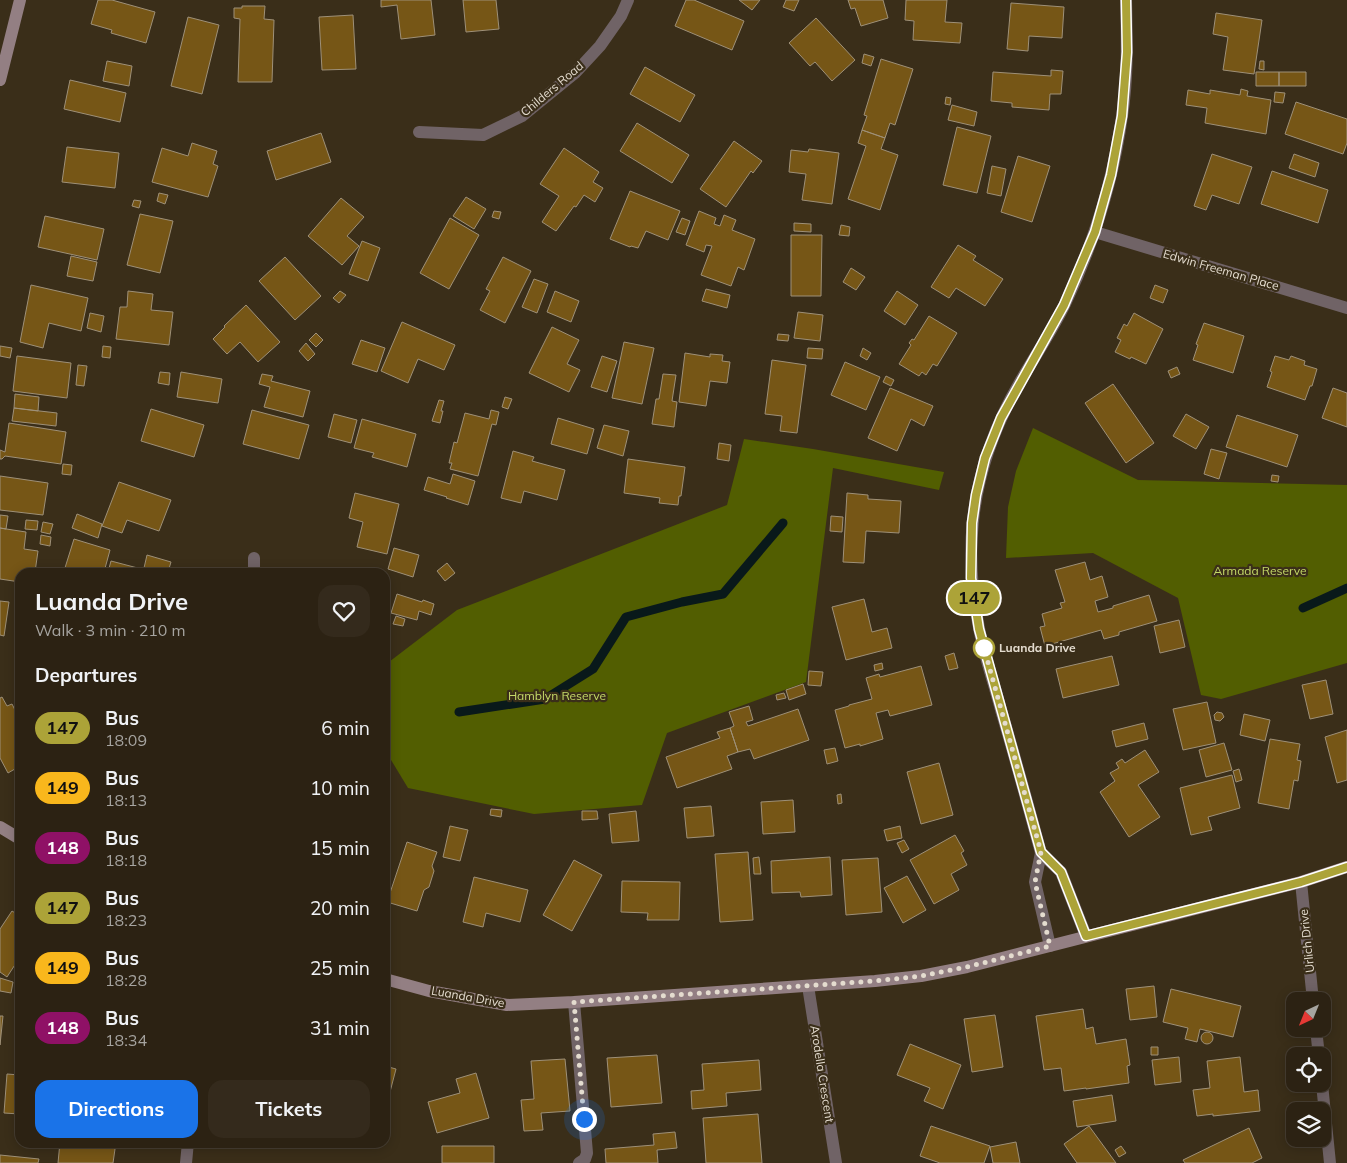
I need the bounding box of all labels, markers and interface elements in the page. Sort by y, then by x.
street label: Childers Road [517,58,586,119]
street label: Edwin Freeman Place [1162,246,1281,293]
park label: Armada Reserve [1213,563,1307,578]
line badge: 147 [945,582,1003,614]
button: heart [318,585,370,637]
text: Luanda Drive [35,586,188,616]
text: 147 [958,586,990,609]
text: Walk · 3 min · 210 m [35,620,186,640]
marker: Luanda Drive [973,637,995,659]
place label: Luanda Drive [999,640,1076,655]
text: Departures [35,663,137,687]
park label: Hamblyn Reserve [508,688,606,703]
text: Bus [105,706,139,730]
text: 147 [46,716,79,739]
text: 6 min [321,716,370,740]
text: 18:09 [105,730,147,750]
text: Bus [105,766,139,790]
text: 149 [46,776,79,799]
text: 10 min [310,776,370,800]
text: 18:13 [105,790,147,810]
text: Bus [105,826,139,850]
text: 148 [46,836,79,859]
text: 15 min [310,836,370,860]
text: 18:18 [105,850,147,870]
text: Bus [105,886,139,910]
text: 147 [46,896,79,919]
text: 20 min [310,896,370,920]
street label: Urlich Drive [1296,908,1317,974]
text: 18:23 [105,910,147,930]
text: Bus [105,946,139,970]
text: 149 [46,956,79,979]
text: 25 min [310,956,370,980]
text: 18:28 [105,970,147,990]
street label: Luanda Drive [430,983,506,1010]
north arrow [1286,992,1331,1038]
map controls [1286,992,1331,1147]
text: Bus [105,1006,139,1030]
text: 148 [46,1016,79,1039]
text: 31 min [310,1016,370,1040]
street label: Arodella Crescent [807,1024,838,1124]
text: 18:34 [105,1030,147,1050]
button: locate [1286,1047,1331,1092]
button: Directions [35,1080,198,1138]
button: Tickets [208,1080,370,1138]
button: layers [1286,1102,1331,1147]
your location [572,1107,597,1132]

